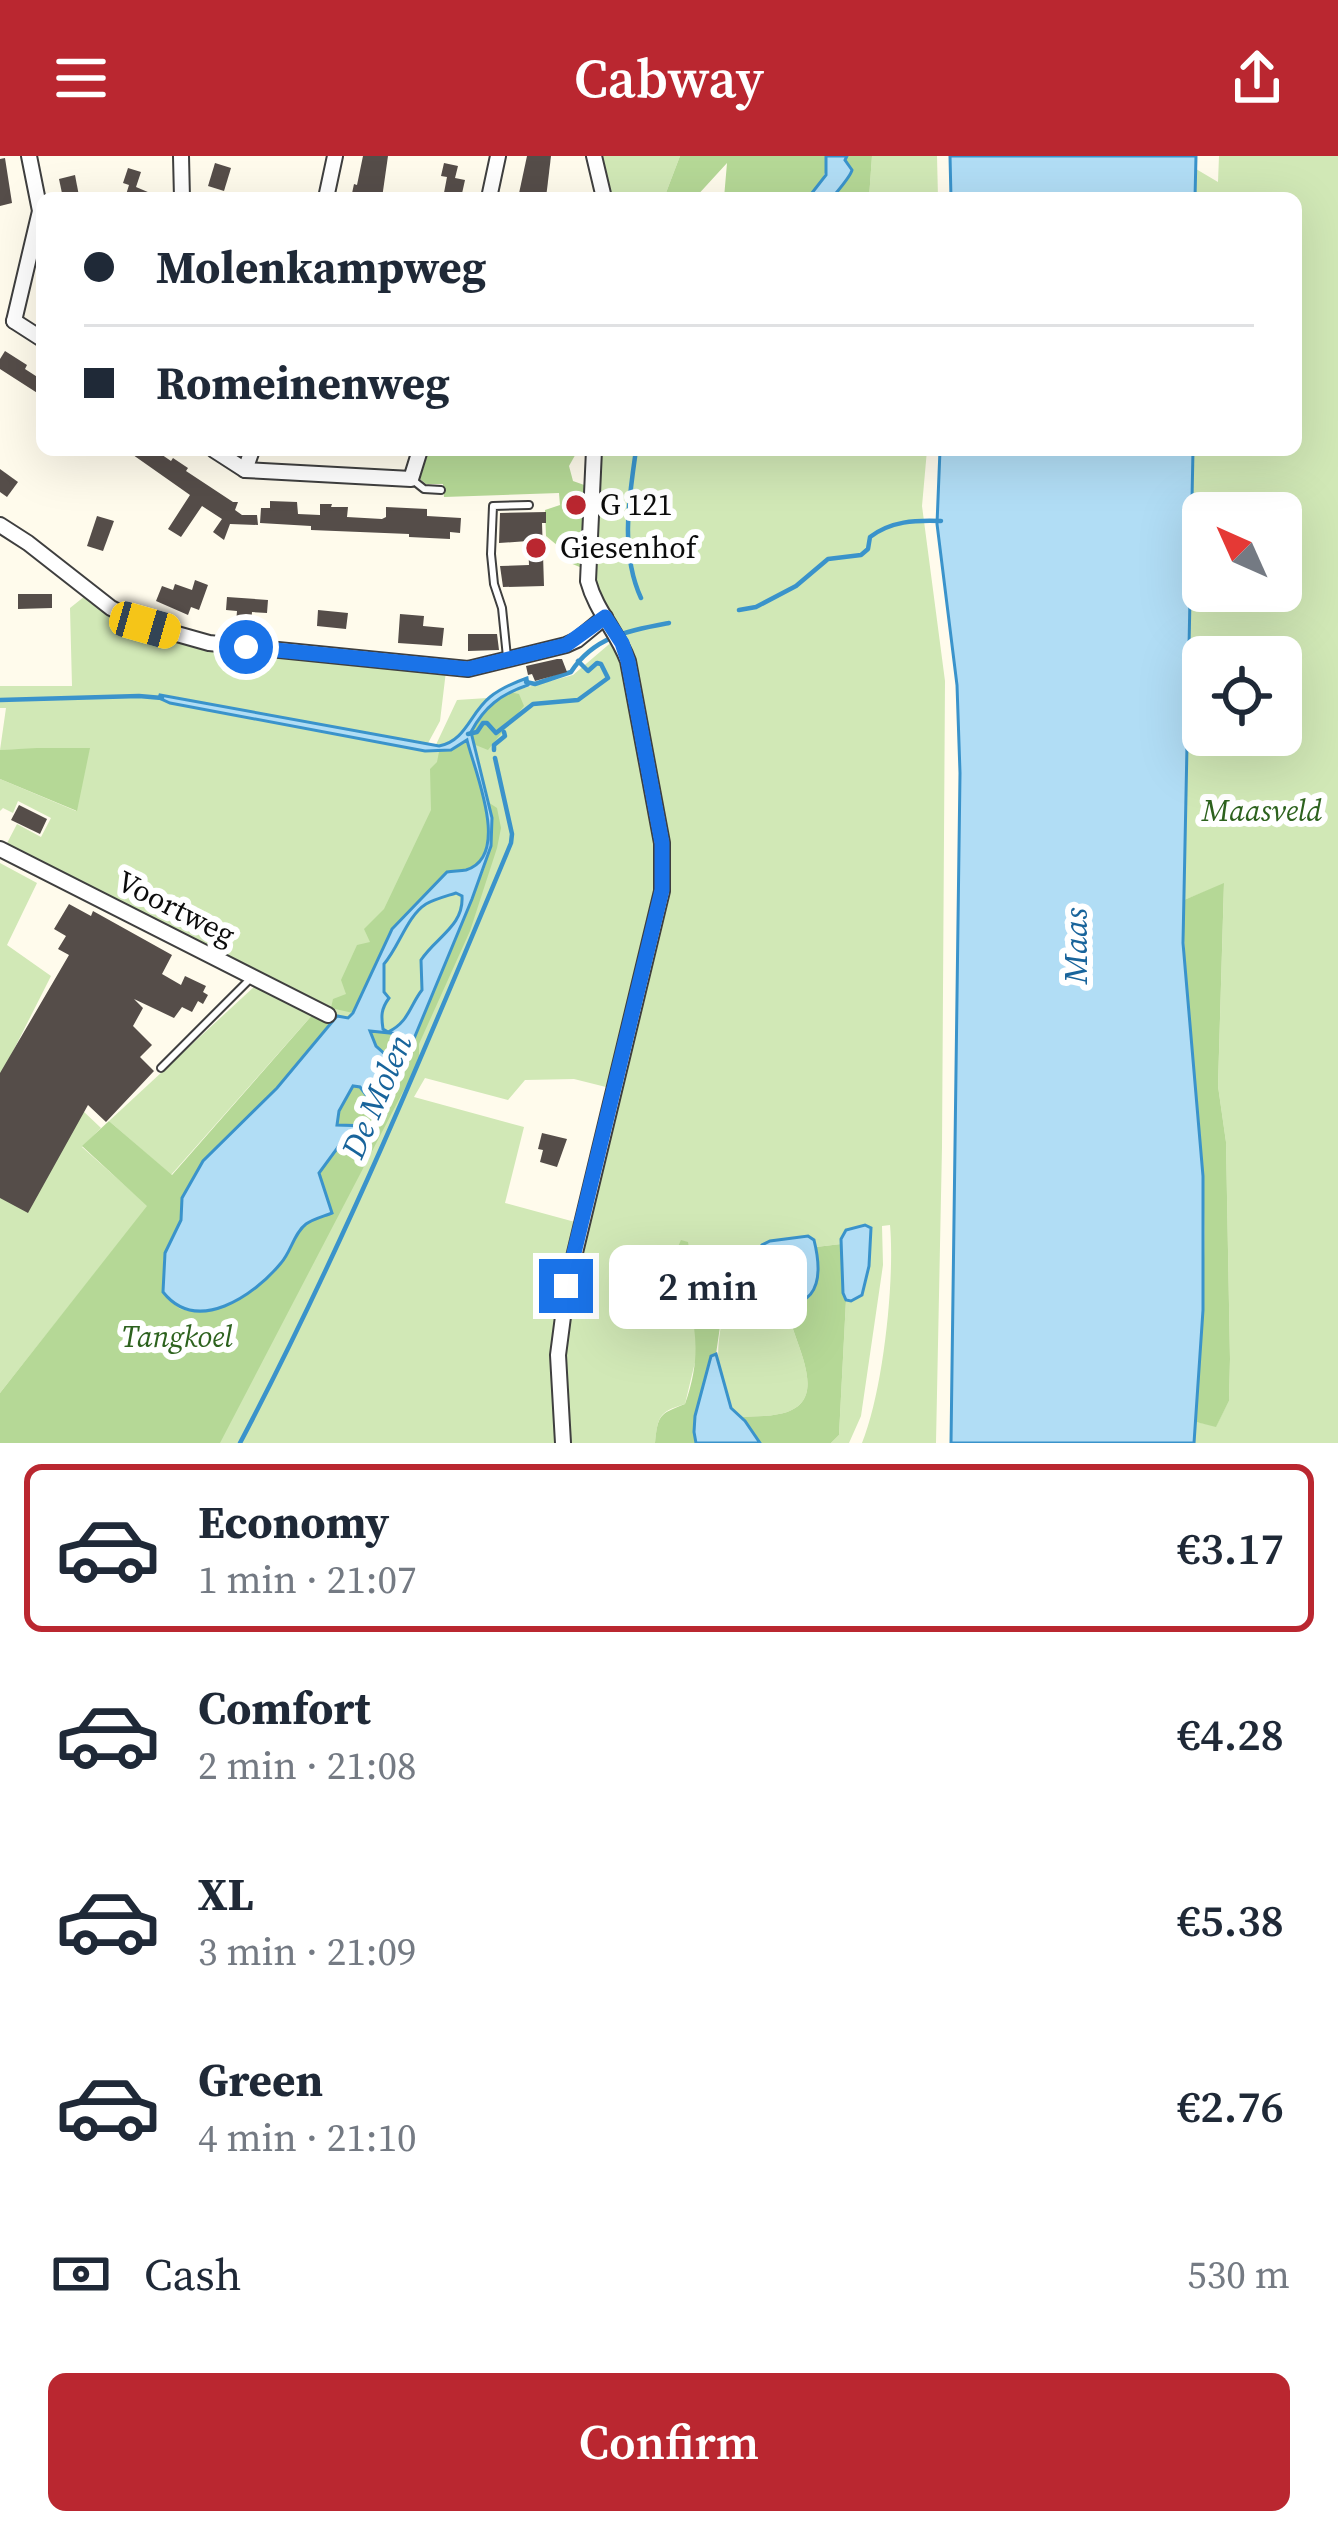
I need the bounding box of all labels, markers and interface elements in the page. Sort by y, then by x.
text: Cabway [574,41,764,115]
icon: menu [48,45,114,111]
icon: share [1224,45,1290,111]
text: Molenkampweg [156,236,486,298]
text: Romeinenweg [156,352,450,414]
place label: G 121 [600,484,672,525]
marker: G 121 [563,492,589,518]
north arrow [1182,492,1302,612]
map controls [1182,492,1302,756]
place label: Giesenhof [560,527,699,568]
marker: Giesenhof [523,535,549,561]
car [105,598,185,652]
route start [219,620,273,674]
button: locate [1182,636,1302,756]
park label: Maasveld [1201,790,1322,831]
street label: Voortweg [110,860,242,955]
water label: Maas [1053,908,1098,985]
water label: De Molen [330,1027,423,1166]
callout: 2 min [608,1244,806,1328]
route end [539,1259,593,1313]
text: 2 min [658,1260,758,1313]
park label: Tangkoel [121,1316,233,1357]
text: Economy [198,1491,389,1553]
icon: car [54,1494,162,1602]
text: €3.17 [1177,1517,1284,1579]
text: 1 min · 21:07 [198,1553,417,1606]
text: Comfort [198,1677,371,1739]
icon: car [54,1680,162,1788]
text: €4.28 [1177,1703,1284,1765]
text: 2 min · 21:08 [198,1739,417,1792]
text: XL [198,1863,254,1925]
icon: car [54,1866,162,1974]
text: €5.38 [1177,1889,1284,1951]
text: 3 min · 21:09 [198,1925,417,1978]
text: Green [198,2049,323,2111]
icon: car [54,2052,162,2160]
text: €2.76 [1177,2075,1284,2137]
text: 4 min · 21:10 [198,2111,417,2164]
icon: cash [48,2241,114,2307]
text: Cash [144,2243,241,2305]
text: 530 m [1187,2248,1290,2301]
button: Confirm [48,2373,1290,2511]

